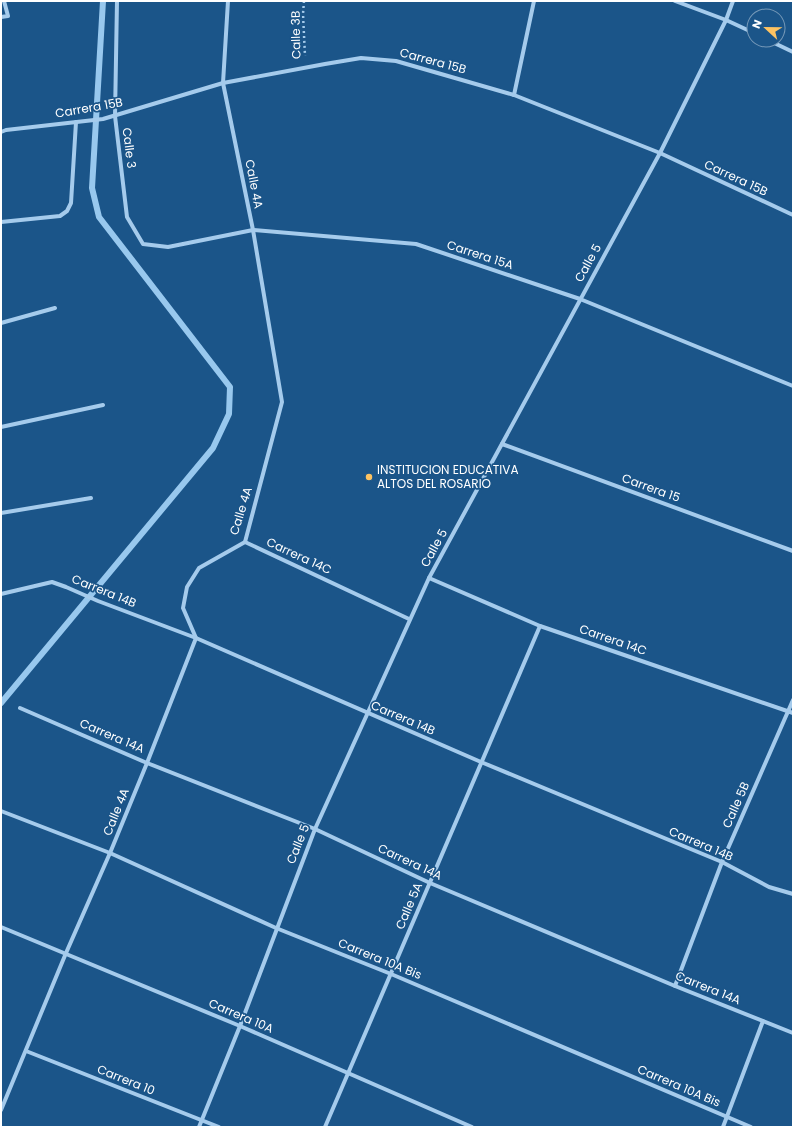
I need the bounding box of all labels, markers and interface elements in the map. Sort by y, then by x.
north arrow [746,8,786,48]
street label: Calle 3B [287,11,304,59]
text: N [748,17,766,31]
street label: Carrera 15B [398,43,468,78]
street label: Carrera 15B [54,93,124,122]
street label: Calle 3 [119,127,140,169]
street label: Carrera 15B [702,155,771,200]
street label: Calle 4A [241,158,268,210]
street label: Carrera 15A [445,236,516,273]
street label: Calle 5 [570,241,605,285]
place label: INSTITUCION EDUCATIVA ALTOS DEL ROSARIO [377,461,519,492]
street label: Carrera 15 [620,469,683,506]
marker: INSTITUCION EDUCATIVA ALTOS DEL ROSARIO [364,472,374,482]
street label: Calle 4A [225,485,256,537]
street label: Calle 5 [416,526,451,570]
street label: Carrera 14C [264,533,335,578]
street label: Carrera 14B [69,570,139,611]
street label: Carrera 14C [577,620,649,659]
street label: Carrera 14B [368,696,438,739]
street label: Carrera 14A [77,714,147,757]
street label: Calle 5B [718,779,753,831]
street label: Calle 4A [98,786,133,838]
street label: Calle 5 [282,821,313,866]
street label: Carrera 14B [666,822,736,865]
street label: Carrera 14A [375,839,445,884]
street label: Calle 5A [391,880,426,932]
street label: Carrera 10A Bis [336,934,425,983]
street label: Carrera 14A [673,967,743,1008]
street label: Carrera 10A [206,994,276,1037]
street label: Carrera 10 [95,1060,158,1099]
street label: Carrera 10A Bis [635,1060,723,1111]

